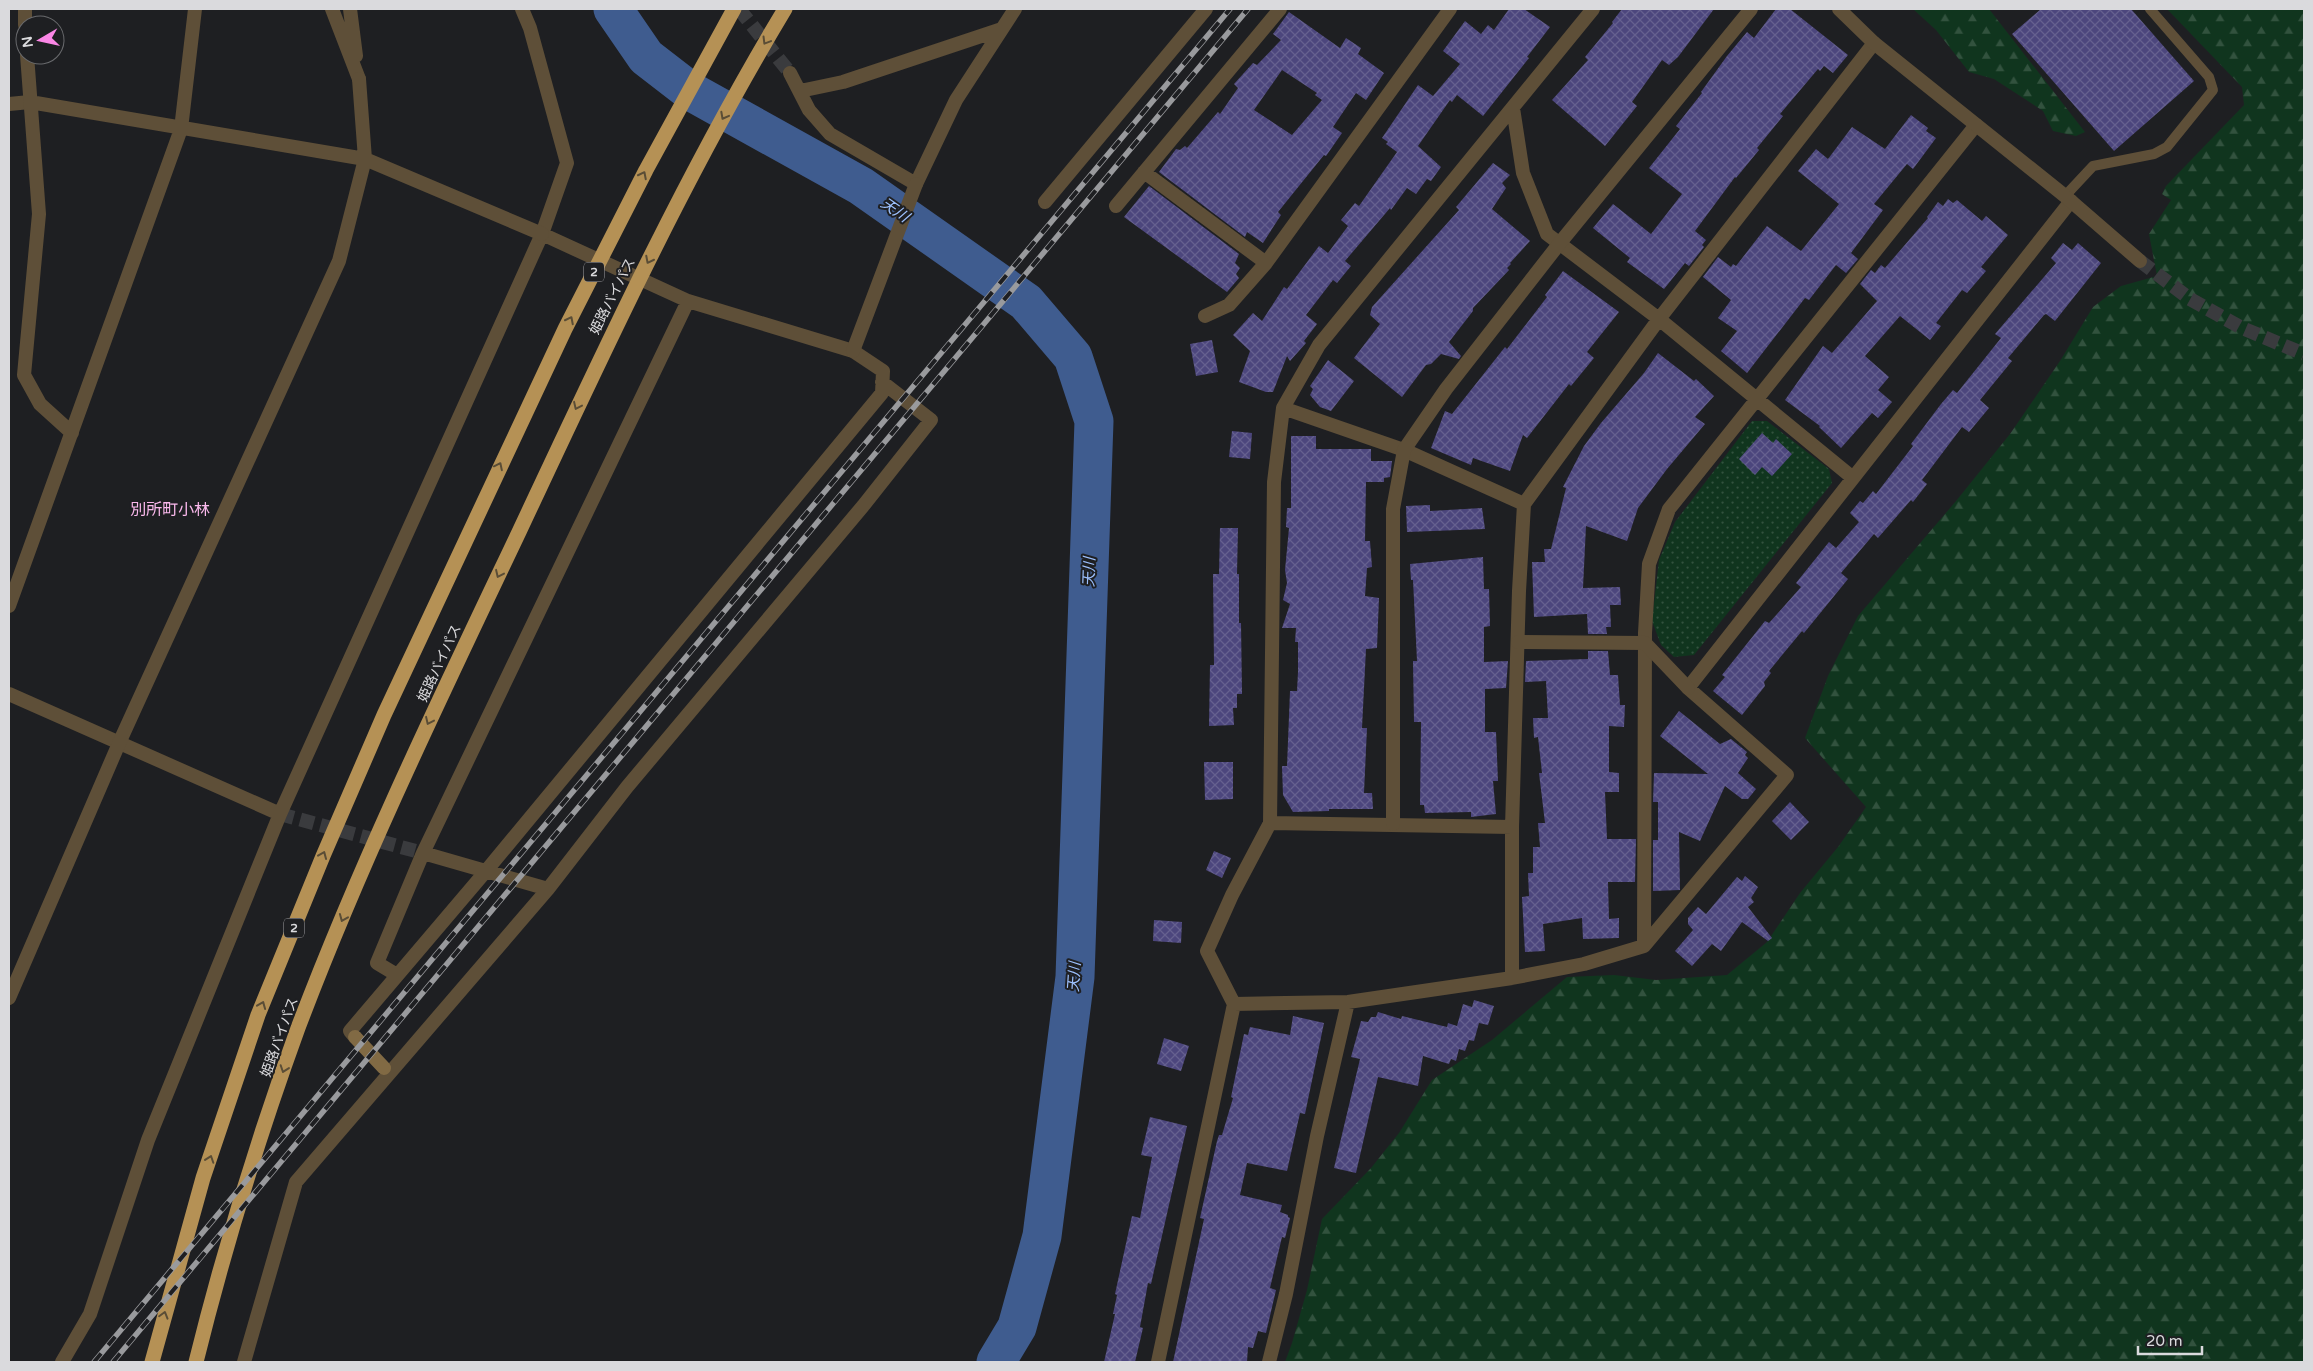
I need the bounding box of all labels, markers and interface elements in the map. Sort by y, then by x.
north arrow [15,15,65,65]
text: N [18,35,37,49]
one-way arrow [763,35,773,44]
one-way arrow [720,111,730,120]
one-way arrow [637,171,647,180]
water label: 天川 [878,194,914,227]
street label: 姫路バイパス [586,255,639,337]
one-way arrow [645,255,655,264]
road number: 2 [584,262,604,282]
one-way arrow [563,316,573,325]
one-way arrow [573,401,584,410]
one-way arrow [493,462,503,471]
district label: 別所町小林 [130,500,210,520]
water label: 天川 [1079,555,1099,587]
one-way arrow [494,569,505,578]
street label: 姫路バイパス [414,622,465,705]
one-way arrow [425,716,435,725]
one-way arrow [317,851,328,860]
one-way arrow [339,913,349,922]
road number: 2 [284,918,304,938]
water label: 天川 [1064,959,1084,993]
street label: 姫路バイパス [257,995,302,1079]
one-way arrow [256,1001,266,1010]
one-way arrow [280,1064,290,1073]
one-way arrow [204,1155,214,1164]
one-way arrow [158,1311,169,1319]
scale bar [2138,1324,2202,1356]
text: 20 m [2146,1332,2183,1350]

